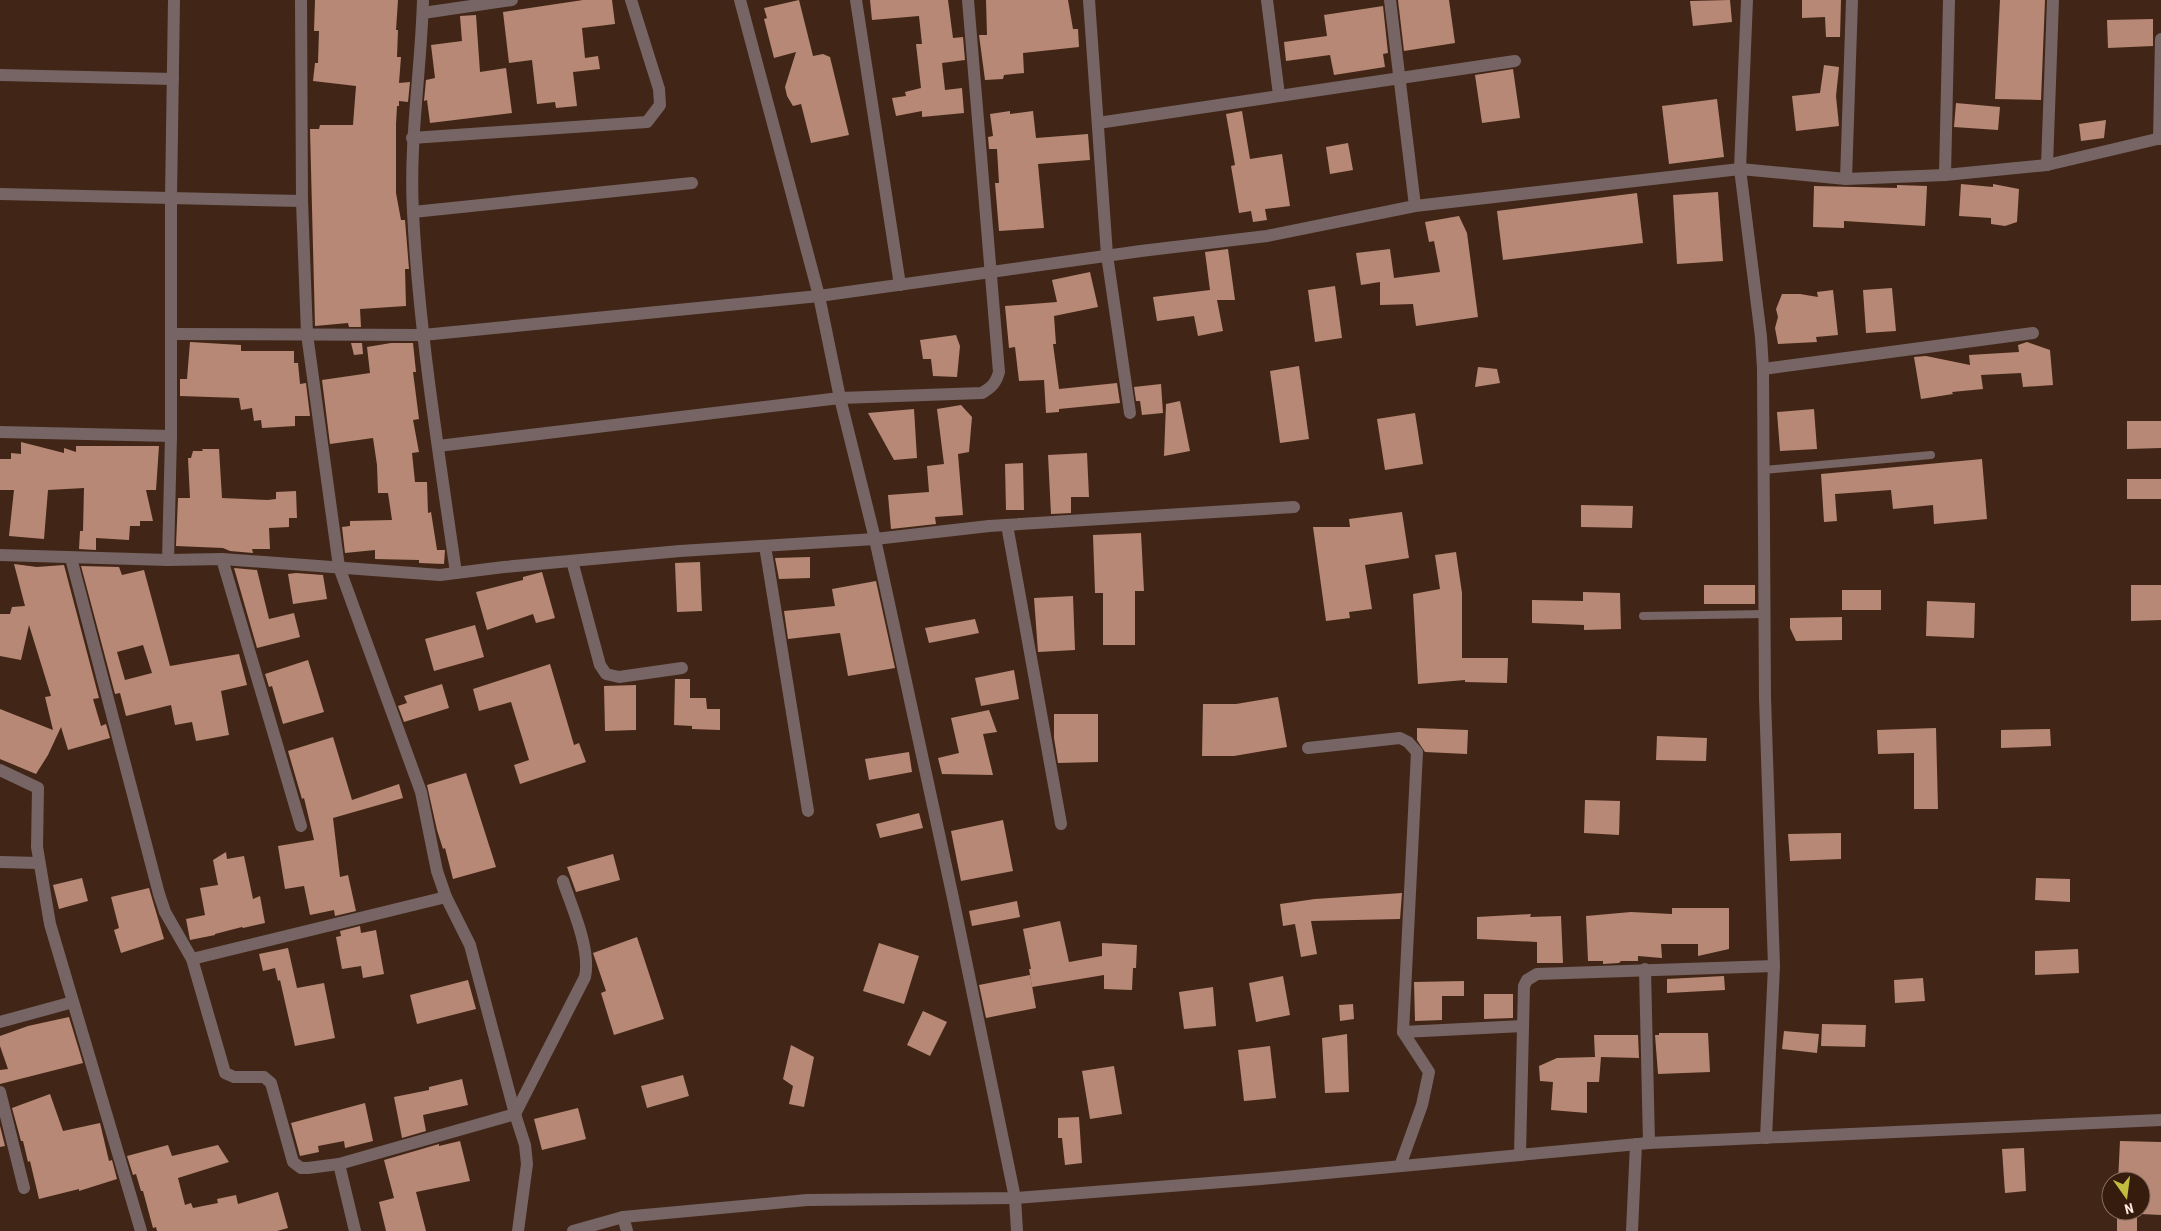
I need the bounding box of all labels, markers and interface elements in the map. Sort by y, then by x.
north arrow [2101,1171,2151,1221]
text: N [2123,1200,2135,1217]

